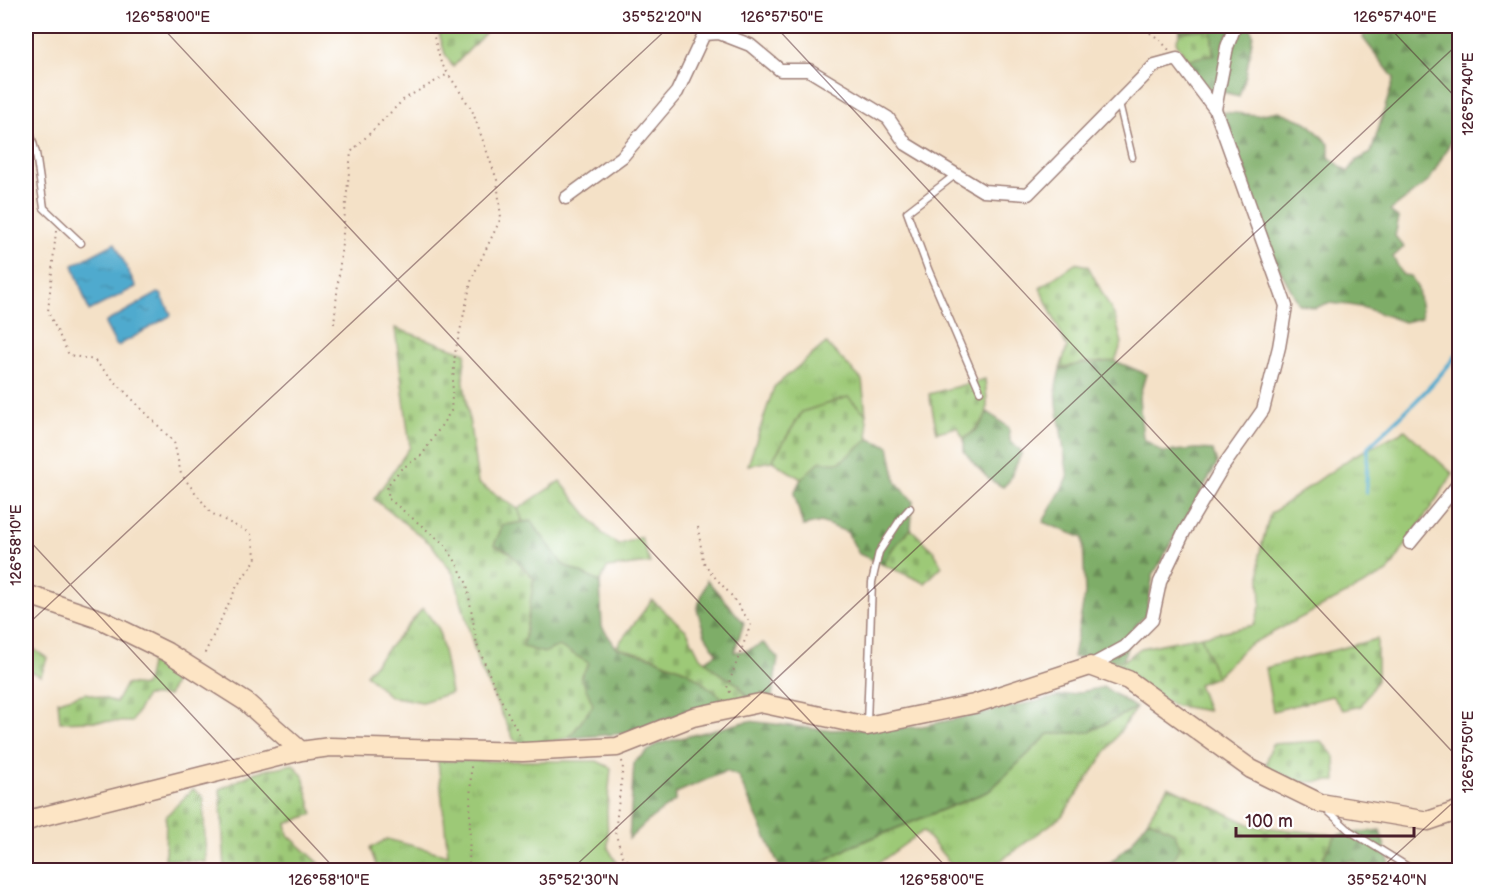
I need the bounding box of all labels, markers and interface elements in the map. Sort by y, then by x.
text: 126°58'00"E [126,8,210,27]
text: 35°52'20"N [622,8,702,27]
text: 126°57'50"E [741,8,823,27]
text: 126°57'40"E [1353,8,1437,27]
text: 126°57'40"E [1459,52,1478,136]
text: 126°58'10"E [7,504,26,586]
text: 126°57'50"E [1459,711,1478,793]
scale bar [1236,800,1414,838]
text: 100 m [1245,811,1293,832]
text: 126°58'10"E [288,871,370,890]
text: 35°52'30"N [539,871,619,890]
text: 126°58'00"E [900,871,984,890]
text: 35°52'40"N [1347,871,1427,890]

